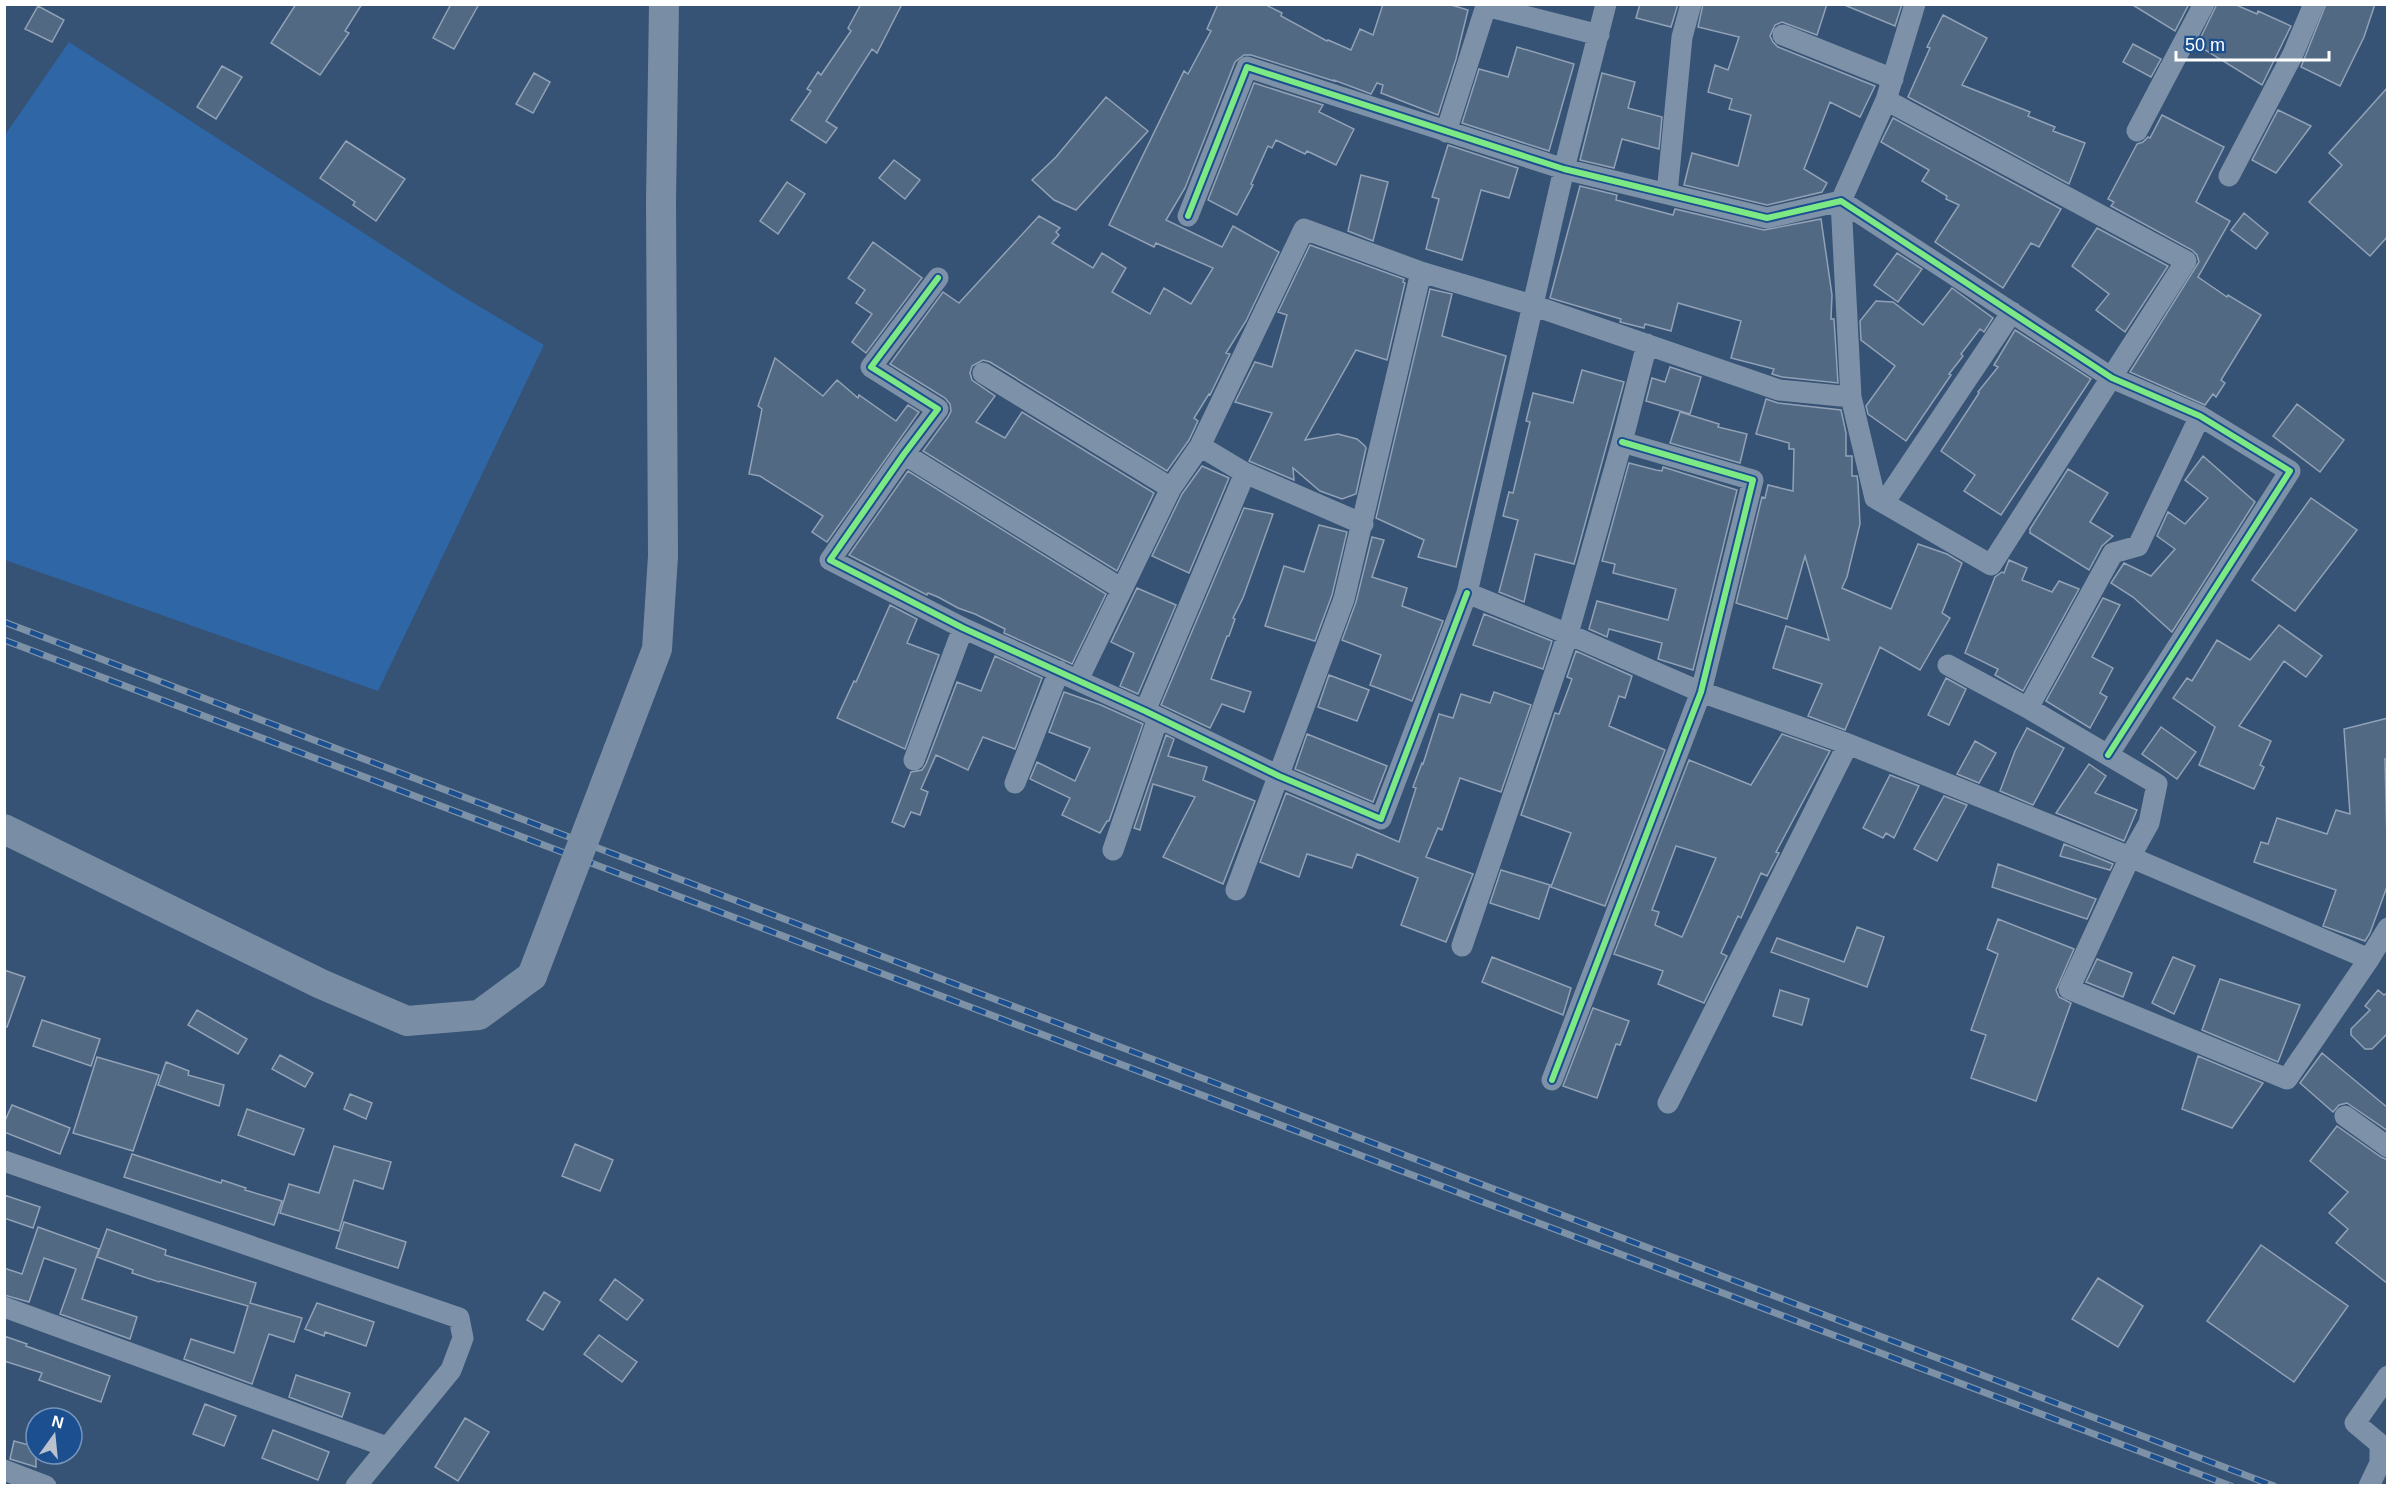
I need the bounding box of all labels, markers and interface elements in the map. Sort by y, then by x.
scale bar [2176,24,2329,62]
text: 50 m [2185,35,2225,55]
north arrow [24,1406,84,1466]
text: N [50,1412,66,1432]

